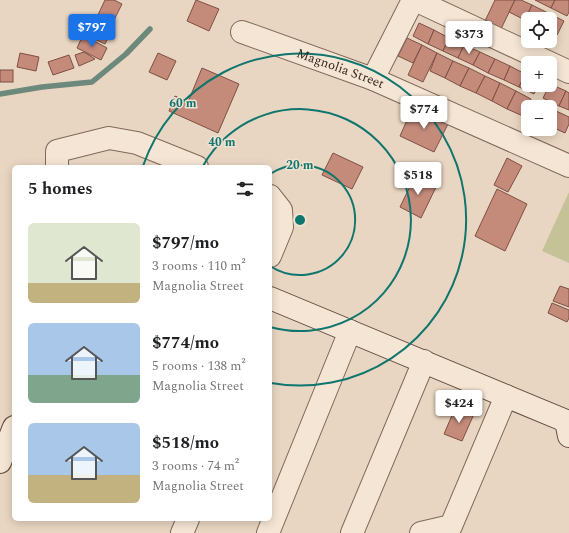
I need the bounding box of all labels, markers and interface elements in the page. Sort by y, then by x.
map controls [521,12,557,136]
button: locate [521,12,557,48]
pin: $797 [68,14,116,48]
text: $797 [77,17,107,37]
pin: $373 [445,21,493,55]
text: $373 [454,24,484,44]
street label: Magnolia Street [294,43,388,94]
button: + [521,56,557,92]
text: 60 m [169,94,197,113]
pin: $774 [400,96,448,130]
text: $774 [409,99,439,119]
button: − [521,100,557,136]
text: 40 m [208,133,236,152]
text: 20 m [286,156,314,175]
pin: $518 [394,162,442,196]
text: $518 [403,165,433,185]
text: 5 homes [28,176,93,202]
icon: filters [234,178,256,200]
centre of rings [293,213,307,227]
text: $797/mo [152,230,219,256]
icon: home [60,239,108,287]
text: 3 rooms · 110 m² [152,256,246,276]
text: Magnolia Street [152,276,244,296]
text: $774/mo [152,330,219,356]
icon: home [60,339,108,387]
text: 5 rooms · 138 m² [152,356,246,376]
text: Magnolia Street [152,376,244,396]
pin: $424 [435,390,483,424]
text: $424 [444,393,474,413]
text: $518/mo [152,430,219,456]
icon: home [60,439,108,487]
text: 3 rooms · 74 m² [152,456,239,476]
text: Magnolia Street [152,476,244,496]

